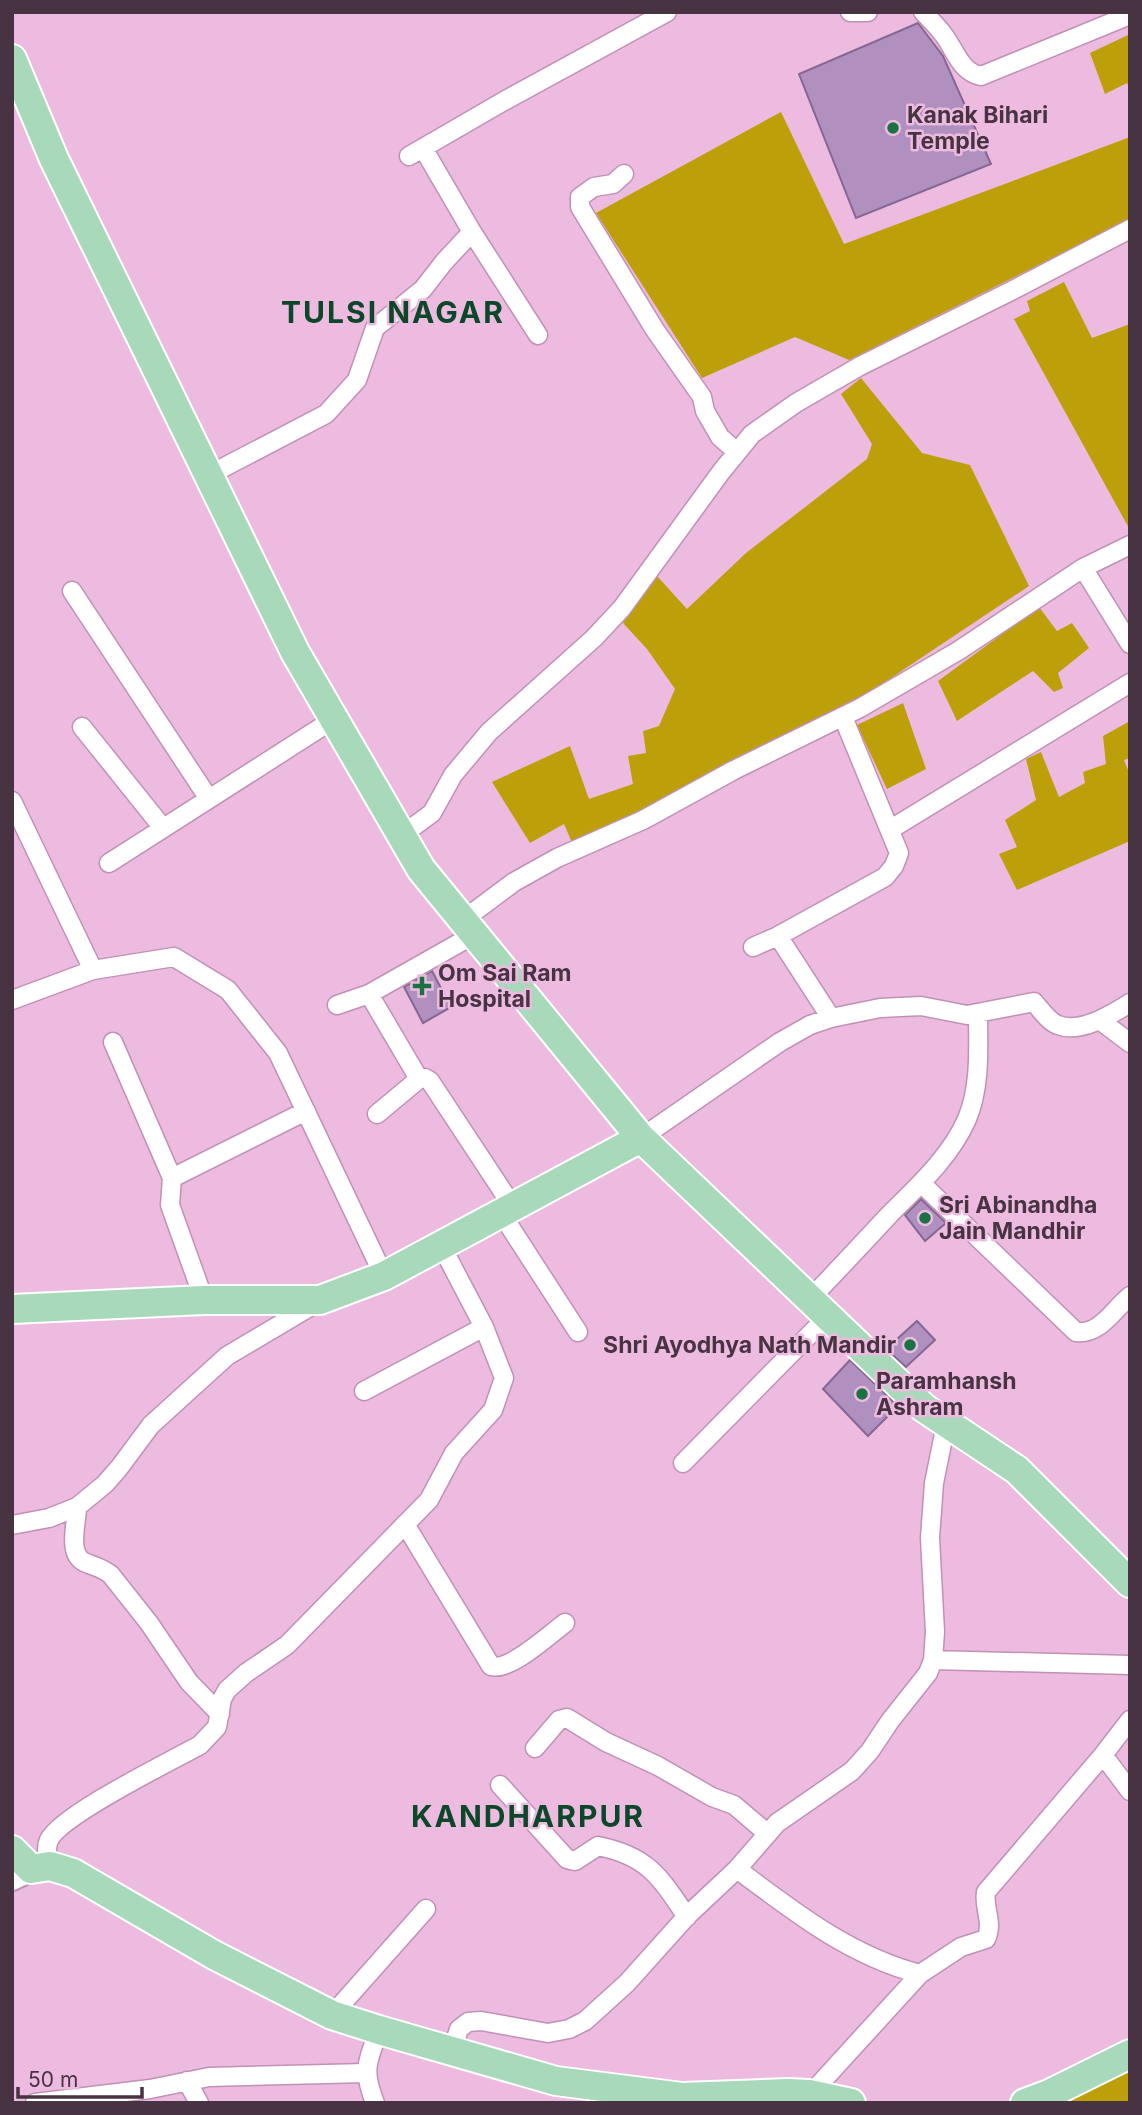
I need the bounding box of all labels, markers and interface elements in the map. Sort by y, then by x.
place label: Kanak Bihari Temple [907,101,1048,155]
marker: Kanak Bihari Temple [885,120,901,136]
district label: TULSI NAGAR [281,294,505,330]
place label: Om Sai Ram Hospital [438,959,572,1013]
marker: Om Sai Ram Hospital [412,976,432,996]
place label: Sri Abinandha Jain Mandhir [939,1191,1097,1245]
marker: Sri Abinandha Jain Mandhir [917,1210,933,1226]
place label: Shri Ayodhya Nath Mandir [603,1331,896,1359]
marker: Shri Ayodhya Nath Mandir [902,1337,918,1353]
place label: Paramhansh Ashram [876,1367,1017,1421]
marker: Paramhansh Ashram [854,1386,870,1402]
district label: KANDHARPUR [411,1798,645,1834]
scale bar [18,2056,142,2100]
text: 50 m [28,2067,78,2092]

